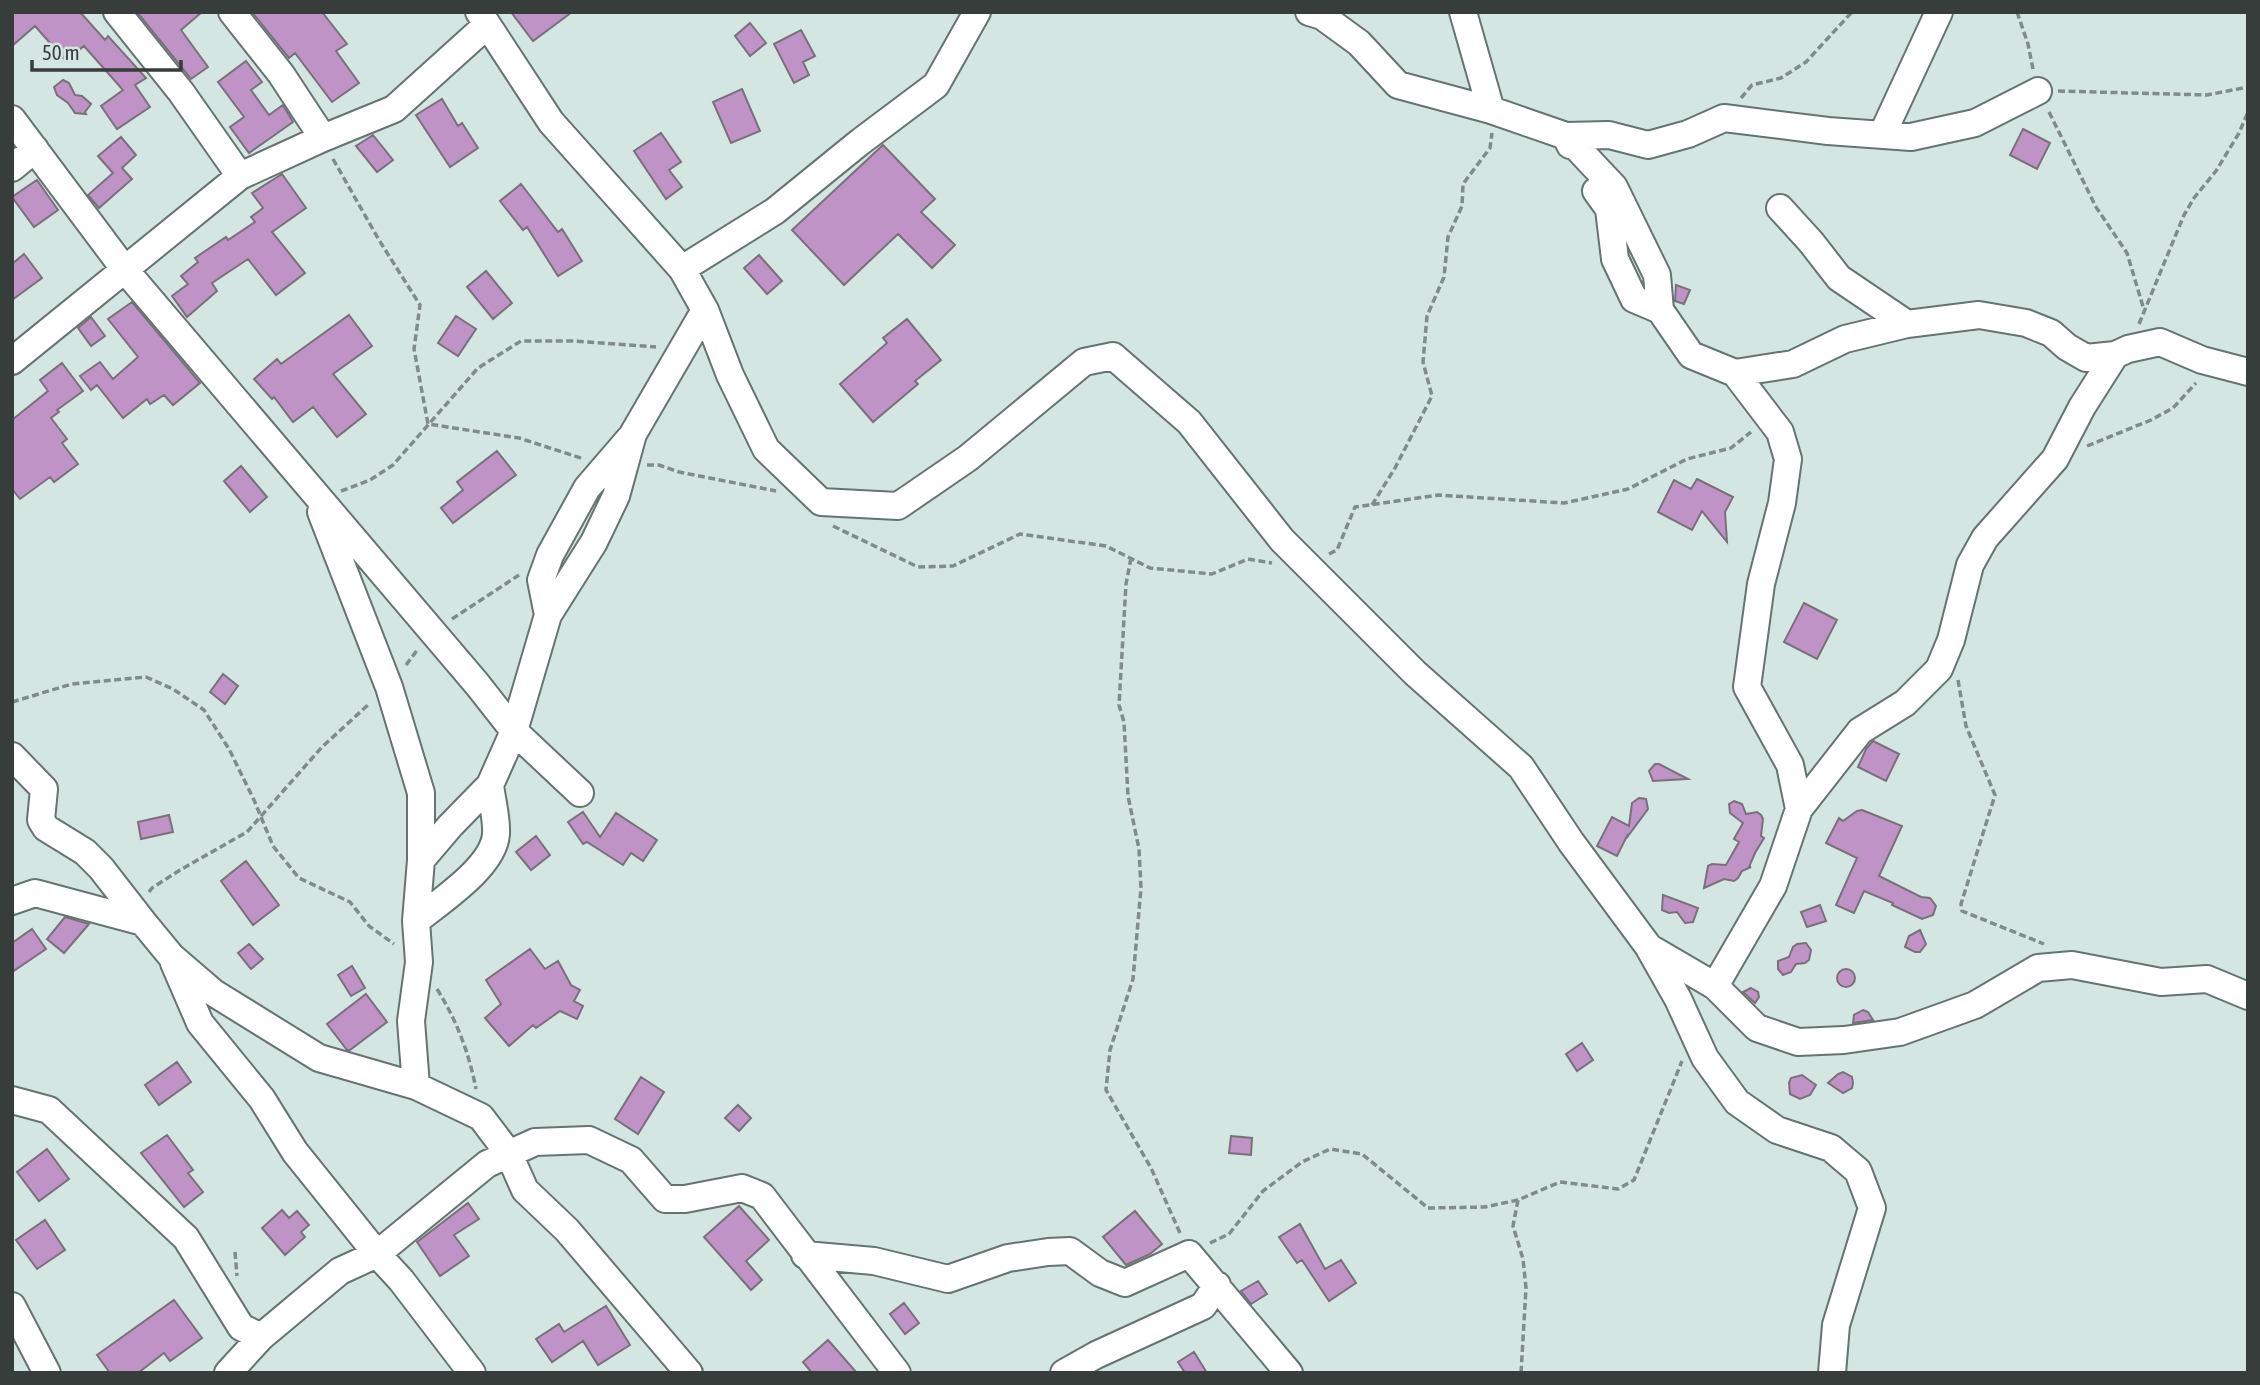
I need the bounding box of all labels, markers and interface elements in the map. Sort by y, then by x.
scale bar [32,28,180,72]
text: 50 m [42,40,80,64]

